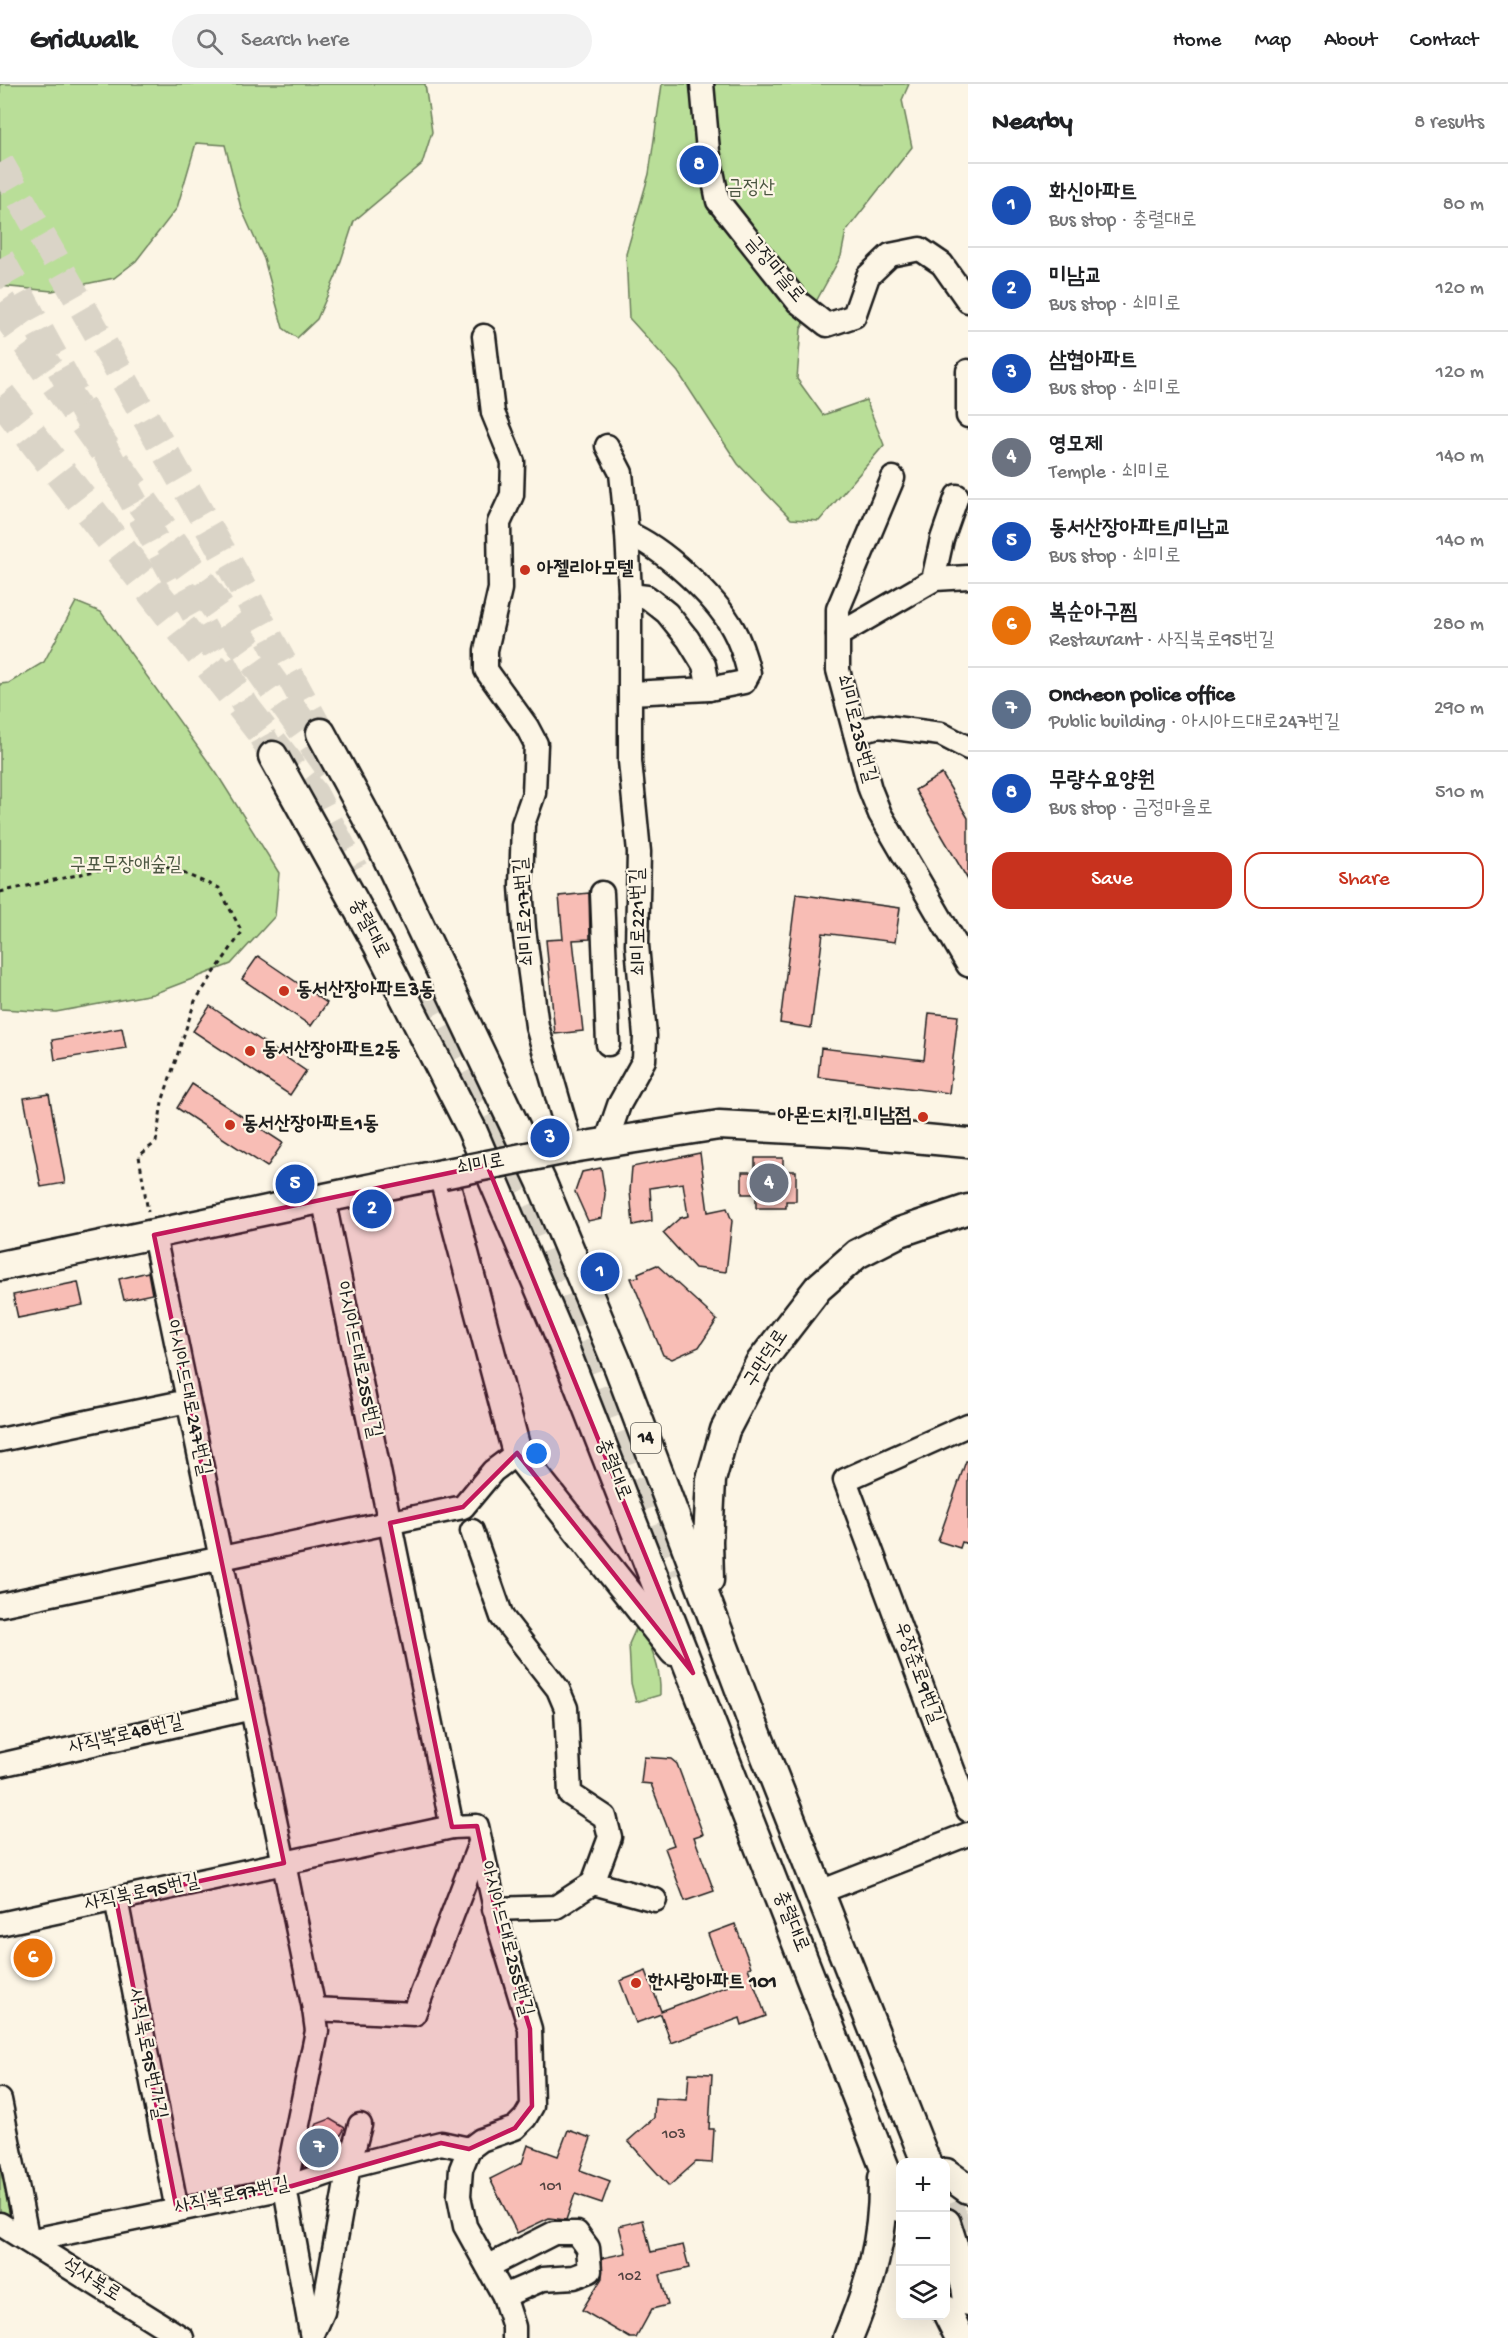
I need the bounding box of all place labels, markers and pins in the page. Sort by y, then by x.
pin: 8 [680,142,718,188]
place label: 아젤리아모텔 [537,559,634,582]
marker: 아젤리아모텔 [518,563,532,577]
place label: 동서산장아파트3동 [296,980,435,1003]
marker: 동서산장아파트3동 [277,984,291,998]
place label: 동서산장아파트2동 [262,1040,401,1063]
marker: 동서산장아파트2동 [243,1044,257,1058]
place label: 아몬드치킨 미남점 [778,1106,911,1129]
marker: 아몬드치킨 미남점 [916,1110,930,1124]
place label: 동서산장아파트1동 [242,1114,379,1137]
pin: 3 [530,1116,570,1160]
marker: 동서산장아파트1동 [223,1118,237,1132]
pin: 4 [750,1160,788,1206]
pin: 5 [276,1162,314,1206]
pin: 2 [352,1186,392,1232]
pin: 1 [580,1250,620,1294]
pin: 6 [14,1936,52,1980]
place label: 한사랑아파트 101 [647,1972,777,1995]
marker: 한사랑아파트 101 [629,1976,643,1990]
pin: 7 [300,2126,338,2170]

